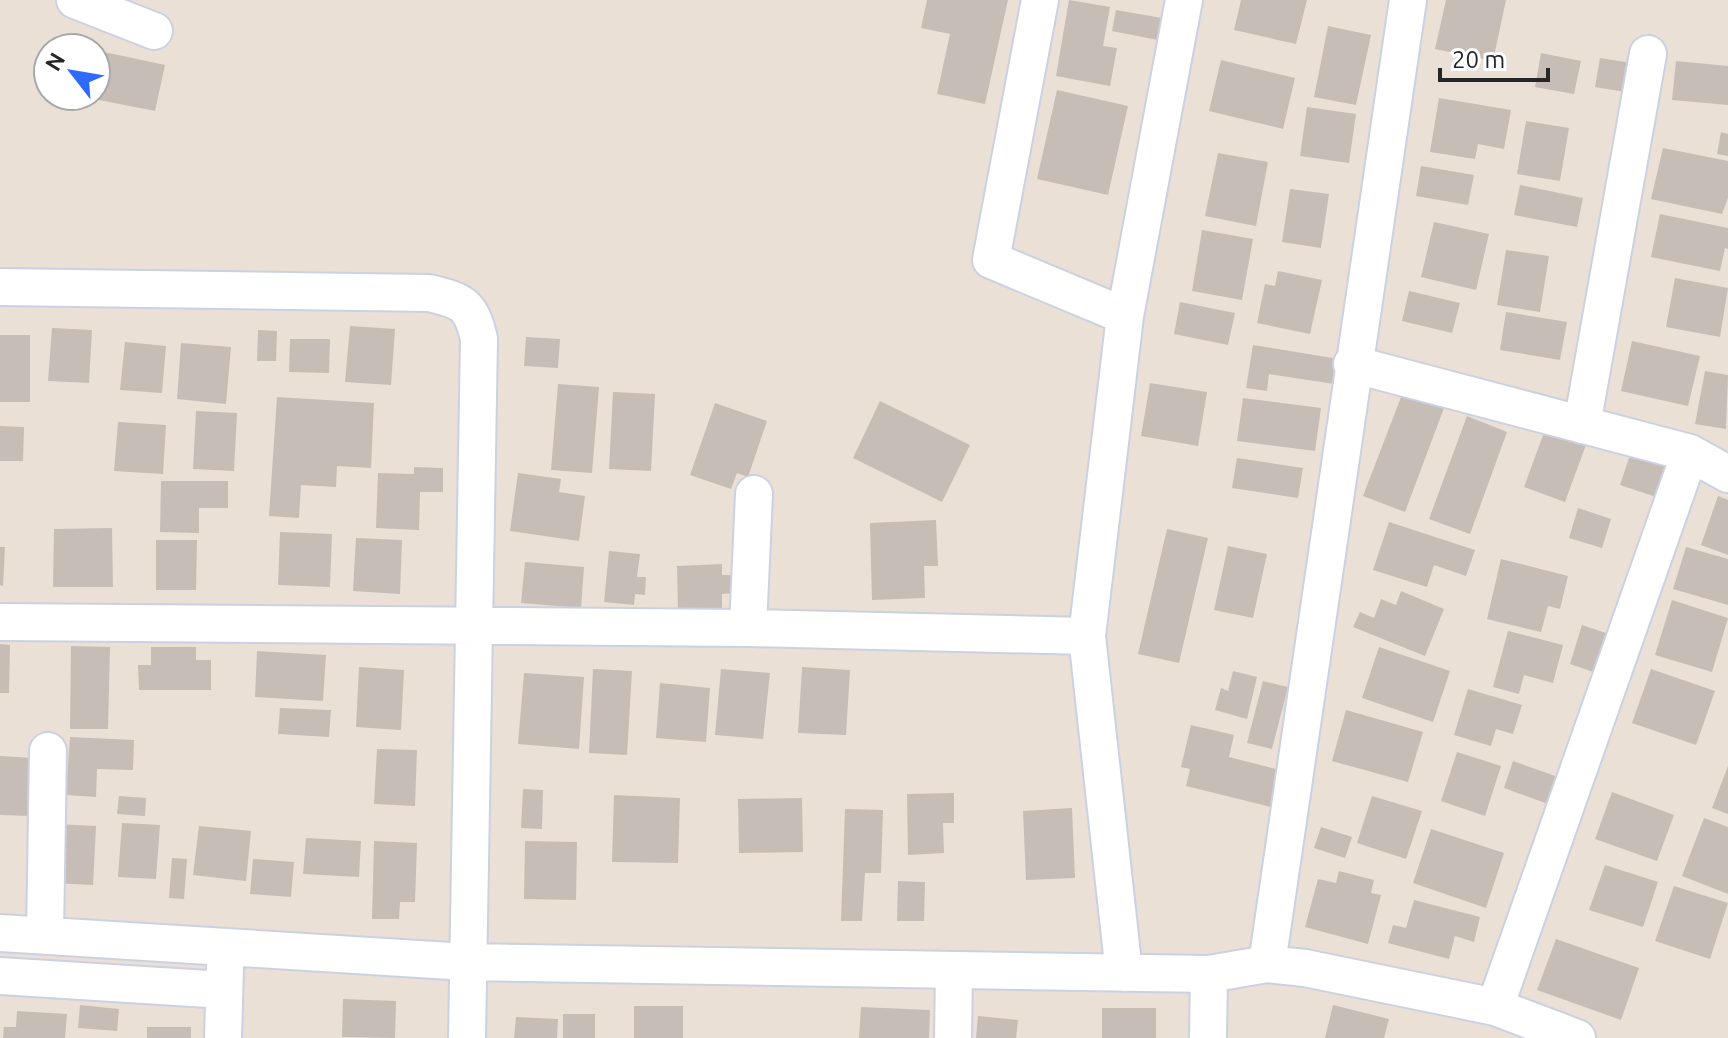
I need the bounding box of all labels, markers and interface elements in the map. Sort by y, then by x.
north arrow [32,32,112,112]
scale bar [1440,32,1548,82]
text: 20 m [1452,46,1505,73]
text: N [39,48,69,75]

